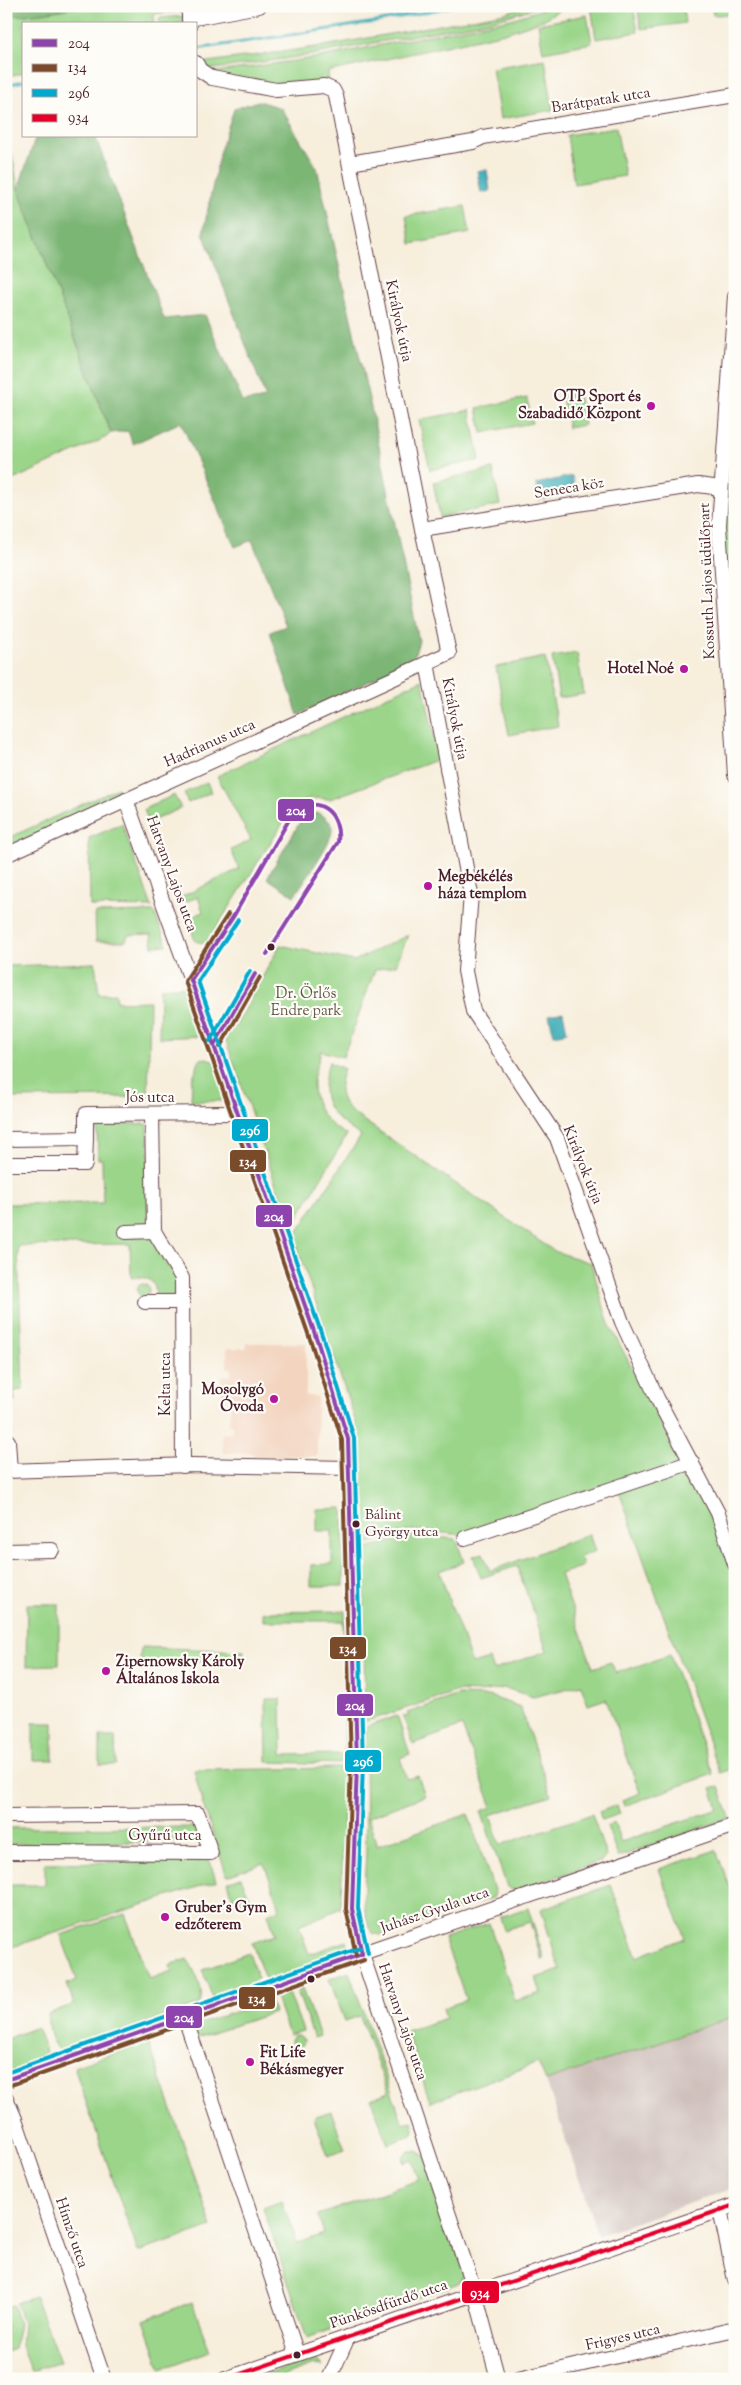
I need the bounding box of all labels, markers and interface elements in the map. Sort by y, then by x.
legend [22,22,198,138]
text: 204 [68,34,90,55]
text: 134 [68,58,87,79]
street label: Barátpatak utca [550,83,652,119]
text: 296 [68,84,90,105]
text: 934 [68,108,89,129]
street label: Királyok útja [379,278,417,364]
place label: OTP Sport és Szabadidő Központ [518,387,642,425]
marker: OTP Sport és Szabadidő Központ [645,400,657,412]
street label: Seneca köz [533,473,606,505]
street label: Kossuth Lajos üdülőpart [695,502,721,660]
place label: Hotel Noé [608,659,674,680]
marker: Hotel Noé [678,663,690,675]
street label: Királyok útja [436,676,472,762]
street label: Hadrianus utca [161,715,259,773]
line badge: 204 [277,798,315,822]
text: 204 [286,802,306,822]
street label: Hatvany Lajos utca [140,813,202,935]
place label: Megbékélés háza templom [438,867,527,905]
marker: Megbékélés háza templom [422,880,434,892]
unlabelled marker [266,942,276,952]
park label: Dr. Örlős Endre park [271,983,341,1022]
street label: Jós utca [124,1088,175,1109]
line badge: 296 [231,1118,269,1142]
text: 296 [240,1122,260,1142]
street label: Királyok útja [557,1122,607,1208]
line badge: 134 [229,1149,267,1173]
text: 134 [239,1153,257,1173]
line badge: 204 [255,1204,293,1228]
text: 204 [264,1208,284,1228]
street label: Kelta utca [156,1352,177,1416]
place label: Mosolygó Óvoda [202,1380,264,1418]
marker: Mosolygó Óvoda [268,1393,280,1405]
place label: Bálint György utca [365,1506,439,1543]
marker: Bálint György utca [351,1519,361,1529]
line badge: 134 [329,1636,367,1660]
text: 134 [339,1640,357,1660]
place label: Zipernowsky Károly Általános Iskola [116,1652,245,1690]
marker: Zipernowsky Károly Általános Iskola [100,1665,112,1677]
line badge: 204 [336,1693,374,1717]
text: 204 [345,1697,365,1717]
line badge: 296 [344,1749,382,1773]
text: 296 [353,1753,373,1773]
street label: Gyűrű utca [128,1826,202,1847]
street label: Juhász Gyula utca [377,1883,492,1940]
place label: Gruber's Gym edzőterem [175,1898,268,1936]
marker: Gruber's Gym edzőterem [159,1911,171,1923]
street label: Hatvany Lajos utca [372,1961,432,2083]
unlabelled marker [306,1974,316,1984]
line badge: 134 [238,1986,276,2010]
text: 134 [248,1990,266,2010]
line badge: 204 [165,2005,203,2029]
text: 204 [174,2009,194,2029]
place label: Fit Life Békásmegyer [260,2043,344,2081]
marker: Fit Life Békásmegyer [244,2056,256,2068]
street label: Hímző utca [49,2195,93,2271]
street label: Pünkösdfürdő utca [327,2275,451,2335]
line badge: 934 [461,2280,500,2304]
text: 934 [470,2284,490,2304]
street label: Frigyes utca [584,2319,662,2357]
unlabelled marker [292,2350,302,2360]

